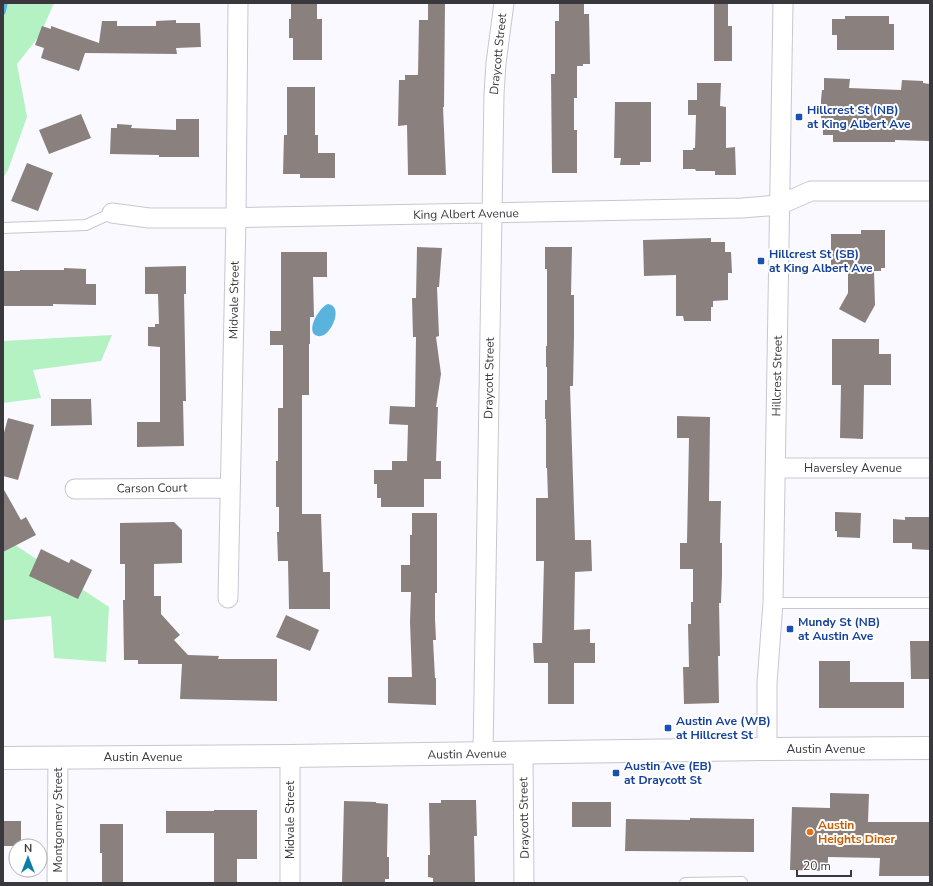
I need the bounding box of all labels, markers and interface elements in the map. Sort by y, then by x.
street label: Draycott Street [486,12,510,95]
place label: Hillcrest St (NB) at King Albert Ave [807,102,911,132]
marker: Hillcrest St (NB) at King Albert Ave [794,112,804,122]
street label: King Albert Avenue [413,205,519,223]
place label: Hillcrest St (SB) at King Albert Ave [769,246,873,276]
marker: Hillcrest St (SB) at King Albert Ave [756,256,766,266]
street label: Midvale Street [225,260,243,339]
street label: Hillcrest Street [768,335,786,417]
street label: Draycott Street [480,336,498,419]
street label: Haversley Avenue [804,460,902,476]
street label: Carson Court [117,479,188,497]
place label: Mundy St (NB) at Austin Ave [798,614,880,644]
marker: Mundy St (NB) at Austin Ave [785,624,795,634]
place label: Austin Ave (WB) at Hillcrest St [676,713,771,743]
marker: Austin Ave (WB) at Hillcrest St [663,723,673,733]
street label: Austin Avenue [787,741,865,757]
street label: Austin Avenue [427,745,507,763]
street label: Austin Avenue [104,749,182,765]
place label: Austin Ave (EB) at Draycott St [624,758,712,788]
street label: Montgomery Street [50,767,66,872]
marker: Austin Ave (EB) at Draycott St [611,768,621,778]
street label: Draycott Street [515,776,533,859]
street label: Midvale Street [282,780,298,859]
place label: Austin Heights Diner [818,817,896,847]
marker: Austin Heights Diner [805,827,815,837]
north arrow [8,838,48,878]
text: N [24,841,32,856]
scale bar [797,852,851,878]
text: 20 m [803,858,831,874]

